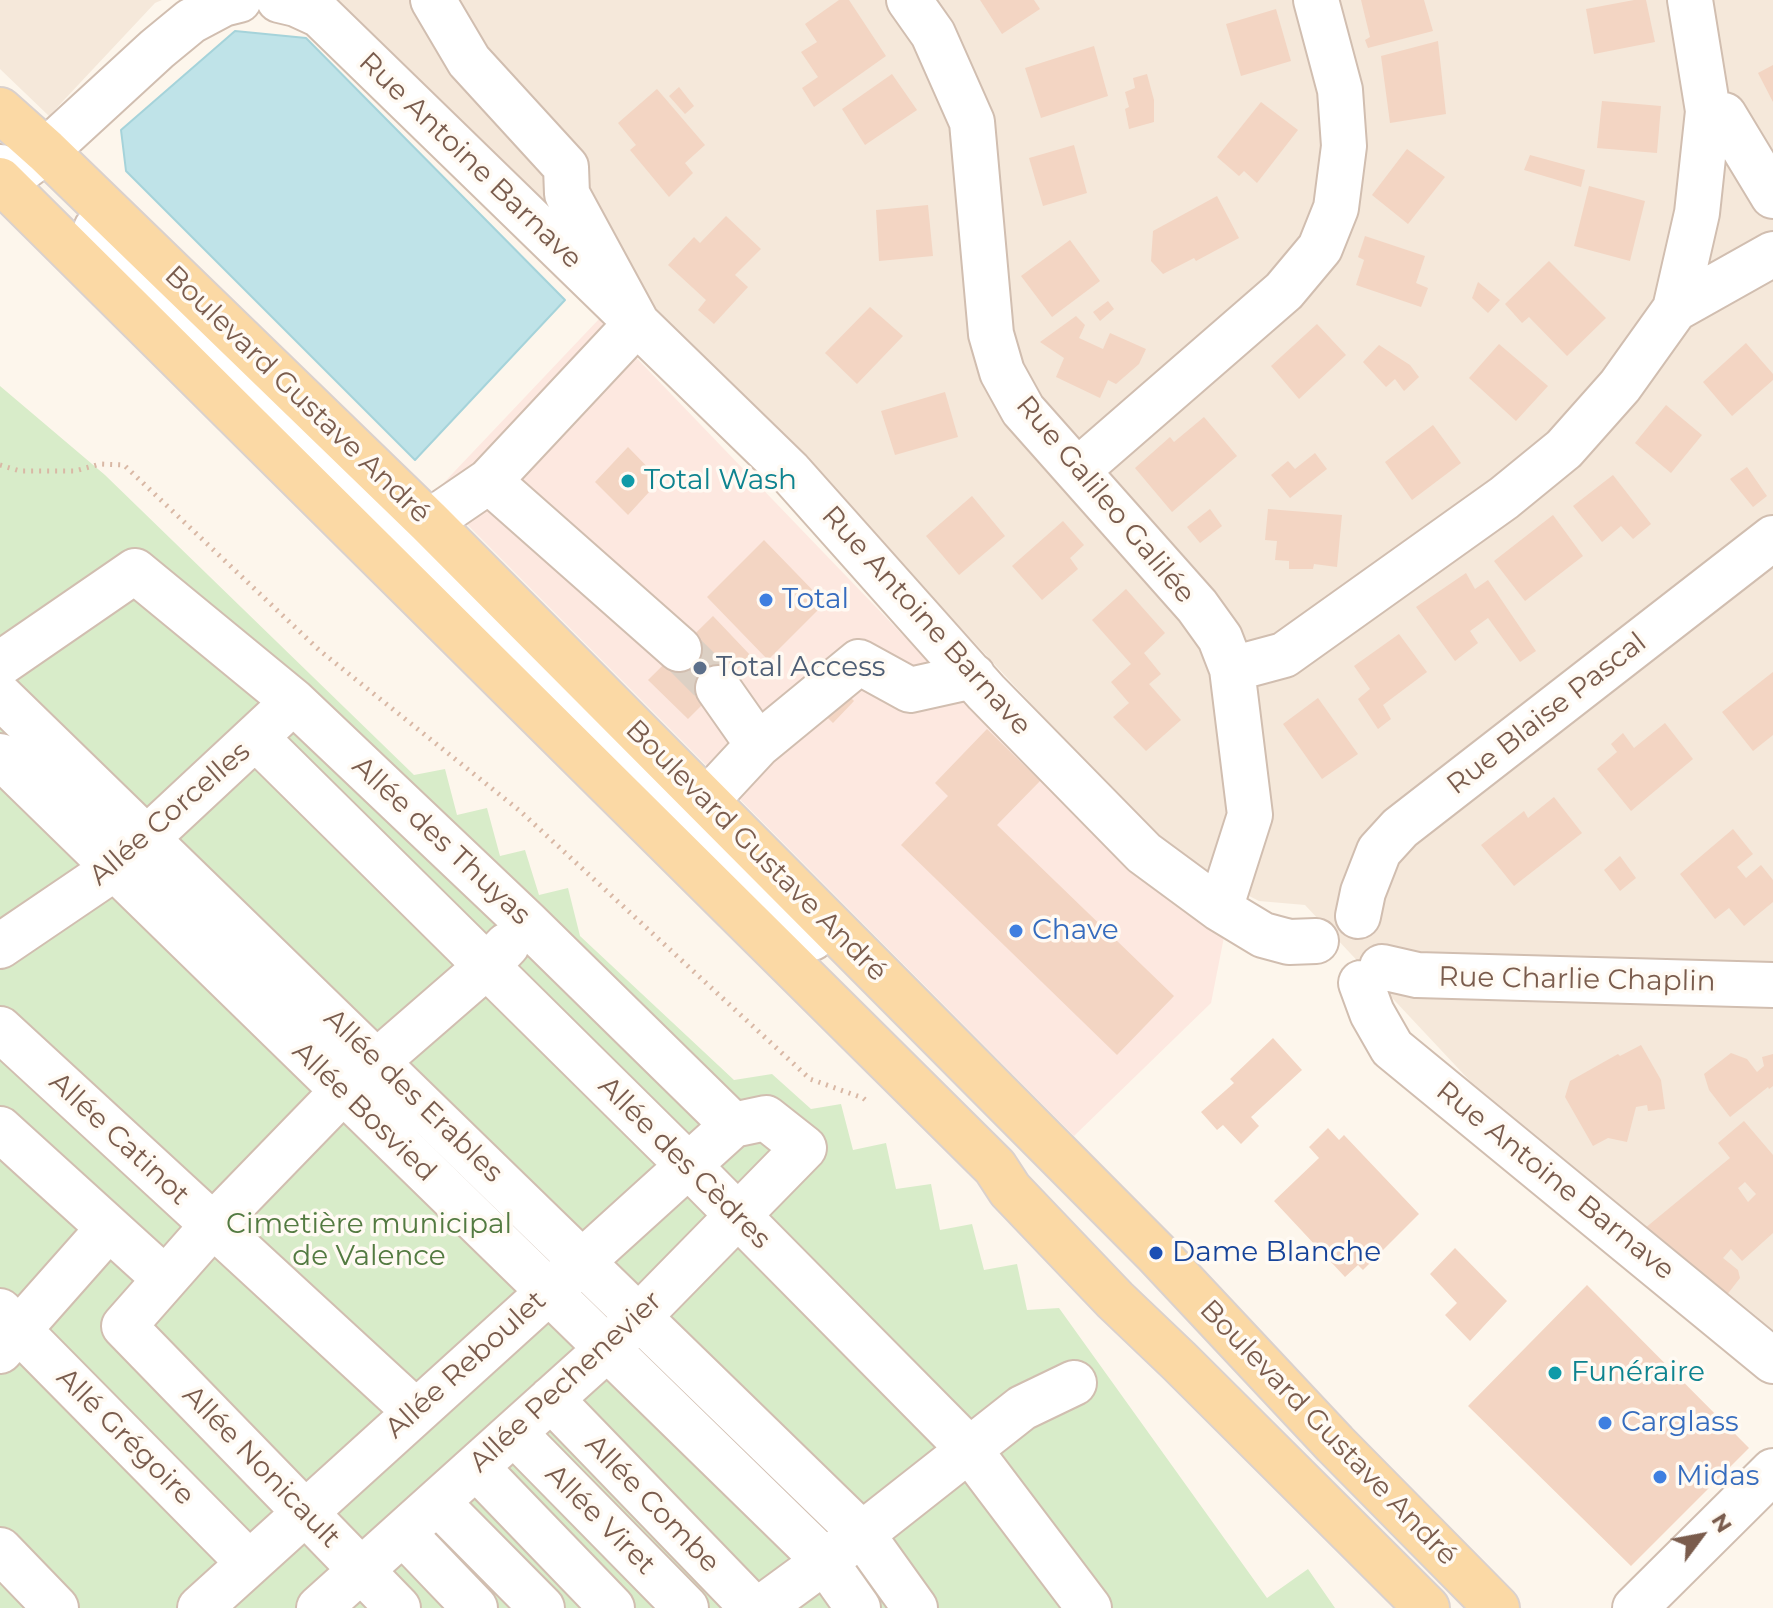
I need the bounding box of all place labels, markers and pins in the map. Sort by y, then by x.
place label: Total Wash [644,464,797,498]
marker: Total Wash [619,472,637,490]
place label: Total [782,583,849,617]
marker: Total [757,591,775,609]
place label: Total Access [716,651,885,685]
marker: Total Access [691,659,709,677]
place label: Chave [1032,914,1119,948]
marker: Chave [1007,922,1025,940]
place label: Dame Blanche [1172,1236,1381,1270]
marker: Dame Blanche [1147,1244,1165,1262]
place label: Funéraire [1571,1356,1705,1390]
marker: Funéraire [1546,1364,1564,1382]
place label: Carglass [1621,1406,1739,1440]
marker: Carglass [1596,1414,1614,1432]
place label: Midas [1676,1460,1759,1494]
marker: Midas [1651,1468,1669,1486]

